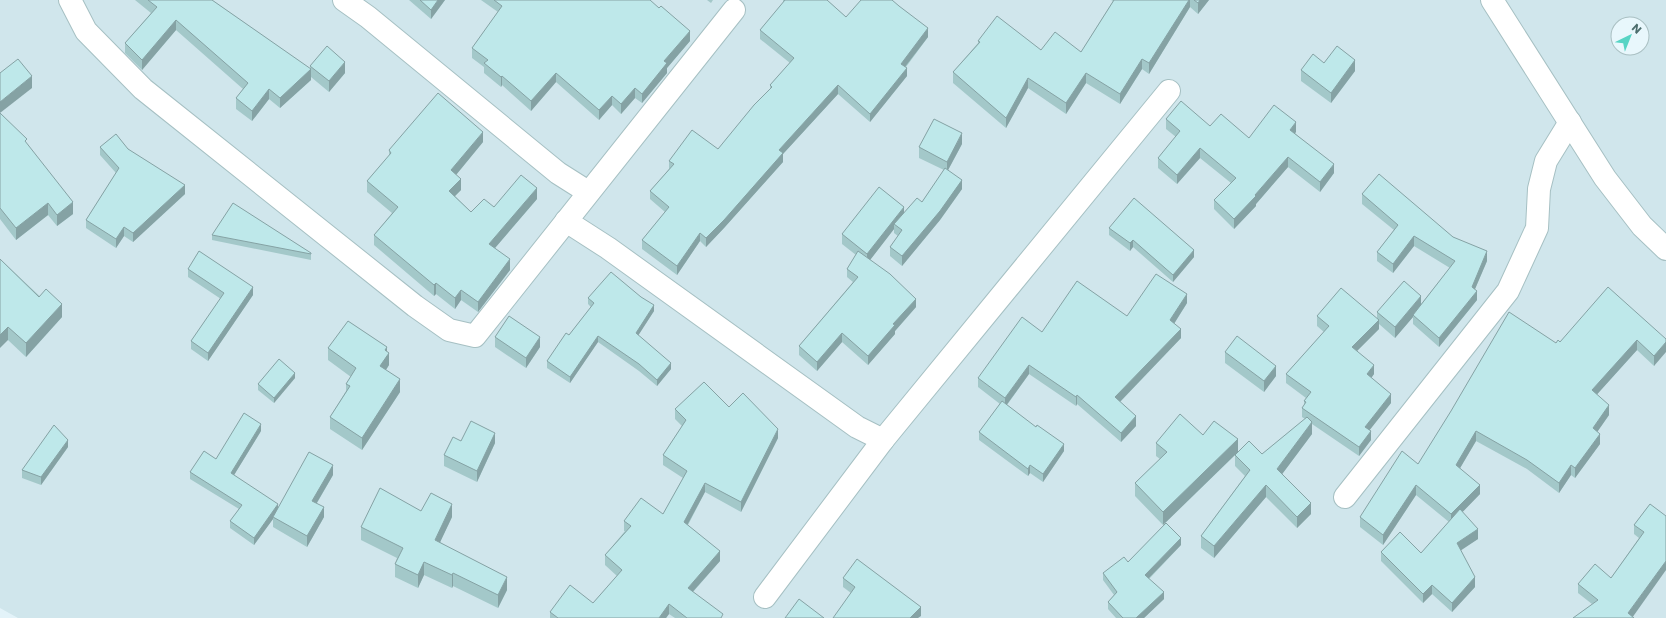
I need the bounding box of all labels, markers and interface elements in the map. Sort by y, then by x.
north arrow [1610,16,1650,56]
text: N [1628,20,1645,37]

